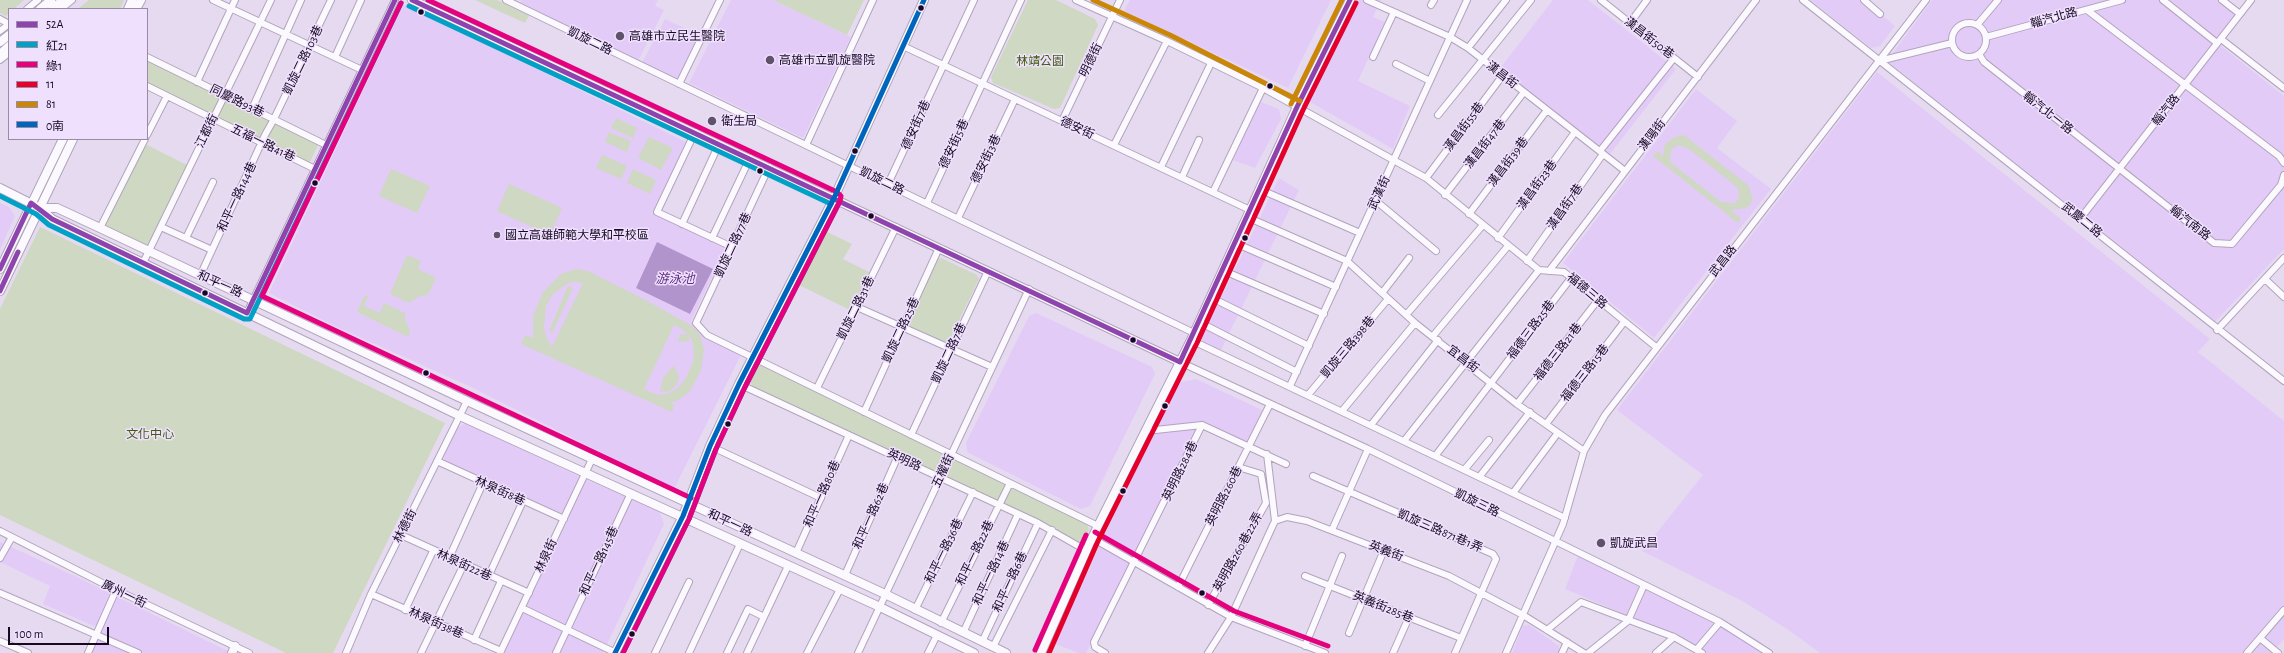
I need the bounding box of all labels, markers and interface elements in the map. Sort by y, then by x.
unlabelled marker [916,3,926,13]
street label: 輜汽北路 [2029,5,2079,31]
unlabelled marker [416,7,426,17]
legend [8,8,148,140]
street label: 漢昌街50巷 [1621,14,1677,62]
text: 52A [46,18,63,30]
street label: 凱旋二路103巷 [280,23,326,97]
street label: 凱旋二路 [565,24,615,58]
place label: 高雄市立民生醫院 [629,29,725,43]
marker: 高雄市立民生醫院 [614,30,626,42]
text: 紅21 [46,40,68,52]
street label: 明德街 [1077,41,1105,79]
place label: 高雄市立凱旋醫院 [779,53,875,67]
marker: 高雄市立凱旋醫院 [764,54,776,66]
park label: 林靖公園 [1016,54,1064,68]
street label: 漢昌街 [1483,58,1521,92]
text: 綠1 [46,60,62,72]
text: 11 [46,78,54,90]
unlabelled marker [1265,81,1275,91]
street label: 同慶路93巷 [208,82,266,120]
street label: 輜汽北一路 [2020,89,2076,137]
street label: 輜汽路 [2149,91,2183,129]
text: 81 [46,98,56,110]
street label: 德安街7巷 [899,98,933,152]
street label: 漢昌街55巷 [1441,99,1487,155]
street label: 江都街 [193,112,221,150]
place label: 衛生局 [721,114,757,128]
street label: 德安街 [1058,114,1096,142]
marker: 衛生局 [706,115,718,127]
street label: 漢昌街47巷 [1461,116,1509,172]
street label: 漢陽街 [1635,116,1669,154]
street label: 德安街5巷 [936,117,972,171]
text: 0南 [46,120,64,132]
street label: 五福一路41巷 [228,121,298,165]
street label: 德安街3巷 [968,132,1004,186]
street label: 漢昌街39巷 [1485,134,1531,190]
unlabelled marker [850,146,860,156]
street label: 漢昌街23巷 [1514,157,1560,213]
street label: 和平一路144巷 [214,160,260,234]
street label: 凱旋二路 [857,164,907,198]
unlabelled marker [755,166,765,176]
street label: 武漢街 [1365,174,1393,212]
unlabelled marker [310,178,320,188]
street label: 漢昌街7巷 [1544,181,1586,233]
street label: 武慶二路 [2059,199,2105,241]
street label: 輜汽南路 [2167,203,2213,243]
street label: 凱旋二路77巷 [712,210,754,280]
unlabelled marker [866,211,876,221]
place label: 國立高雄師範大學和平校區 [505,228,649,242]
marker: 國立高雄師範大學和平校區 [492,230,502,240]
unlabelled marker [1240,233,1250,243]
street label: 武昌路 [1706,242,1740,280]
street label: 和平一路 [195,268,245,300]
street label: 福德三路 [1564,270,1610,312]
water label: 游泳池 [656,271,694,287]
street label: 凱旋二路31巷 [834,274,878,342]
unlabelled marker [200,288,210,298]
street label: 凱旋二路25巷 [880,295,922,365]
street label: 福德三路25巷 [1504,298,1558,362]
street label: 凱旋三路398巷 [1318,313,1378,381]
street label: 福德三路21巷 [1531,320,1585,384]
street label: 凱旋二路7巷 [929,321,969,385]
unlabelled marker [1128,335,1138,345]
street label: 福德三路15巷 [1558,341,1612,405]
street label: 宜昌街 [1444,342,1482,376]
unlabelled marker [421,368,431,378]
unlabelled marker [1160,401,1170,411]
unlabelled marker [723,419,733,429]
park label: 文化中心 [126,427,174,441]
street label: 英明路284巷 [1159,439,1201,503]
street label: 英明路 [885,446,923,474]
street label: 五權街 [929,452,957,490]
street label: 和平一路80巷 [801,458,843,530]
street label: 英明路260巷 [1203,464,1245,528]
street label: 林泉街8巷 [473,474,527,508]
street label: 和平一路62巷 [850,481,892,551]
unlabelled marker [1118,486,1128,496]
street label: 凱旋三路 [1452,486,1502,520]
street label: 和平一路 [705,506,755,540]
street label: 林德街 [390,507,420,545]
street label: 凱旋三路871巷1弄 [1395,507,1485,555]
street label: 英明路260巷22弄 [1210,510,1266,594]
street label: 和平一路36巷 [922,516,966,586]
street label: 和平一路22巷 [953,518,997,588]
street label: 和平一路145巷 [577,524,621,598]
place label: 凱旋武昌 [1610,536,1658,550]
street label: 林泉街 [532,537,560,575]
marker: 凱旋武昌 [1595,537,1607,549]
street label: 和平一路14巷 [970,538,1012,608]
street label: 英義街 [1367,538,1405,564]
street label: 林泉街22巷 [434,546,494,584]
street label: 和平一路6巷 [990,549,1030,615]
street label: 廣州一街 [99,577,149,611]
unlabelled marker [1197,588,1207,598]
street label: 英義街285巷 [1351,588,1415,626]
street label: 林泉街38巷 [406,604,466,642]
scale bar [10,619,111,645]
text: 100 m [15,628,43,640]
unlabelled marker [627,629,637,639]

